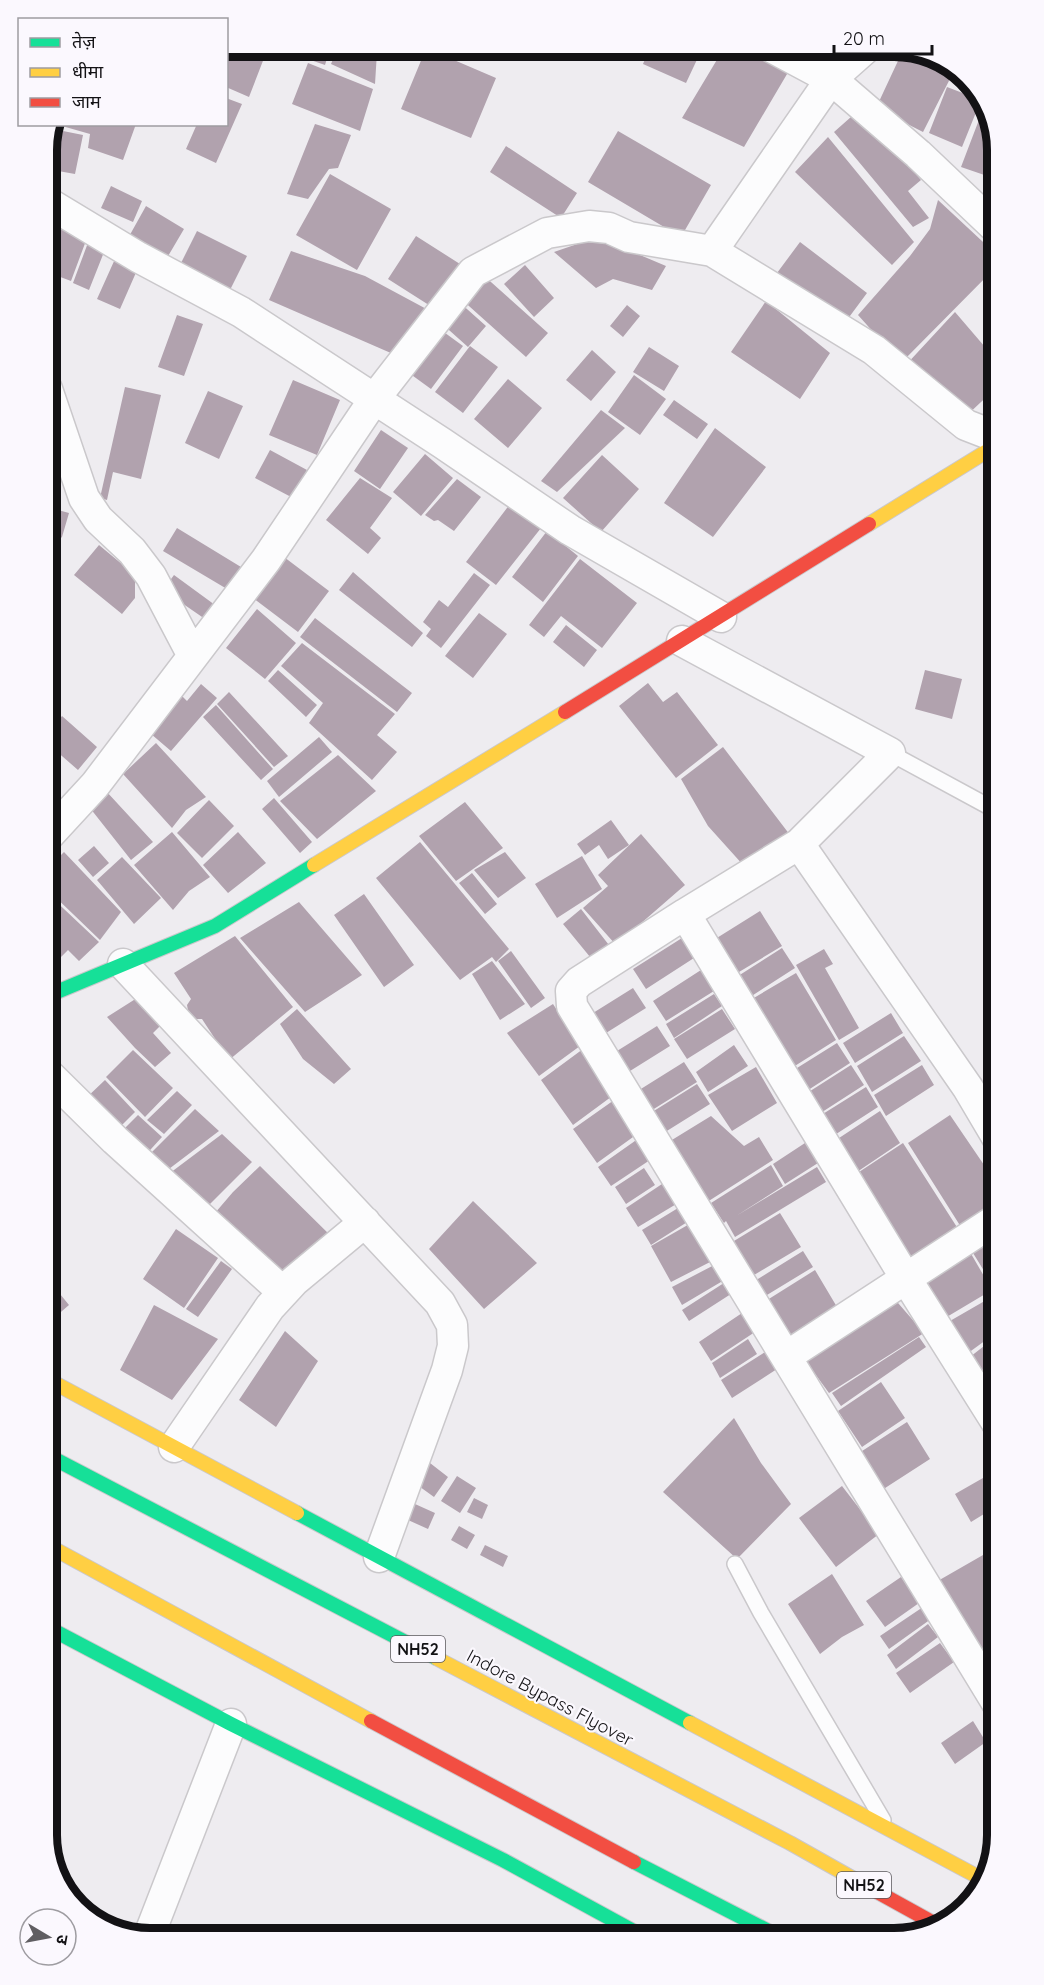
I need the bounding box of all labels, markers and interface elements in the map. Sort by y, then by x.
legend [18,18,228,126]
scale bar [834,18,932,56]
text: 20 m [843,27,885,50]
text: तेज़ [72,30,96,53]
text: धीमा [72,60,103,83]
text: जाम [72,90,102,113]
road number: NH52 [391,1636,445,1662]
street label: Indore Bypass Flyover [463,1644,638,1751]
road number: NH52 [837,1872,891,1898]
north arrow [18,1907,78,1967]
text: उ [52,1933,73,1947]

